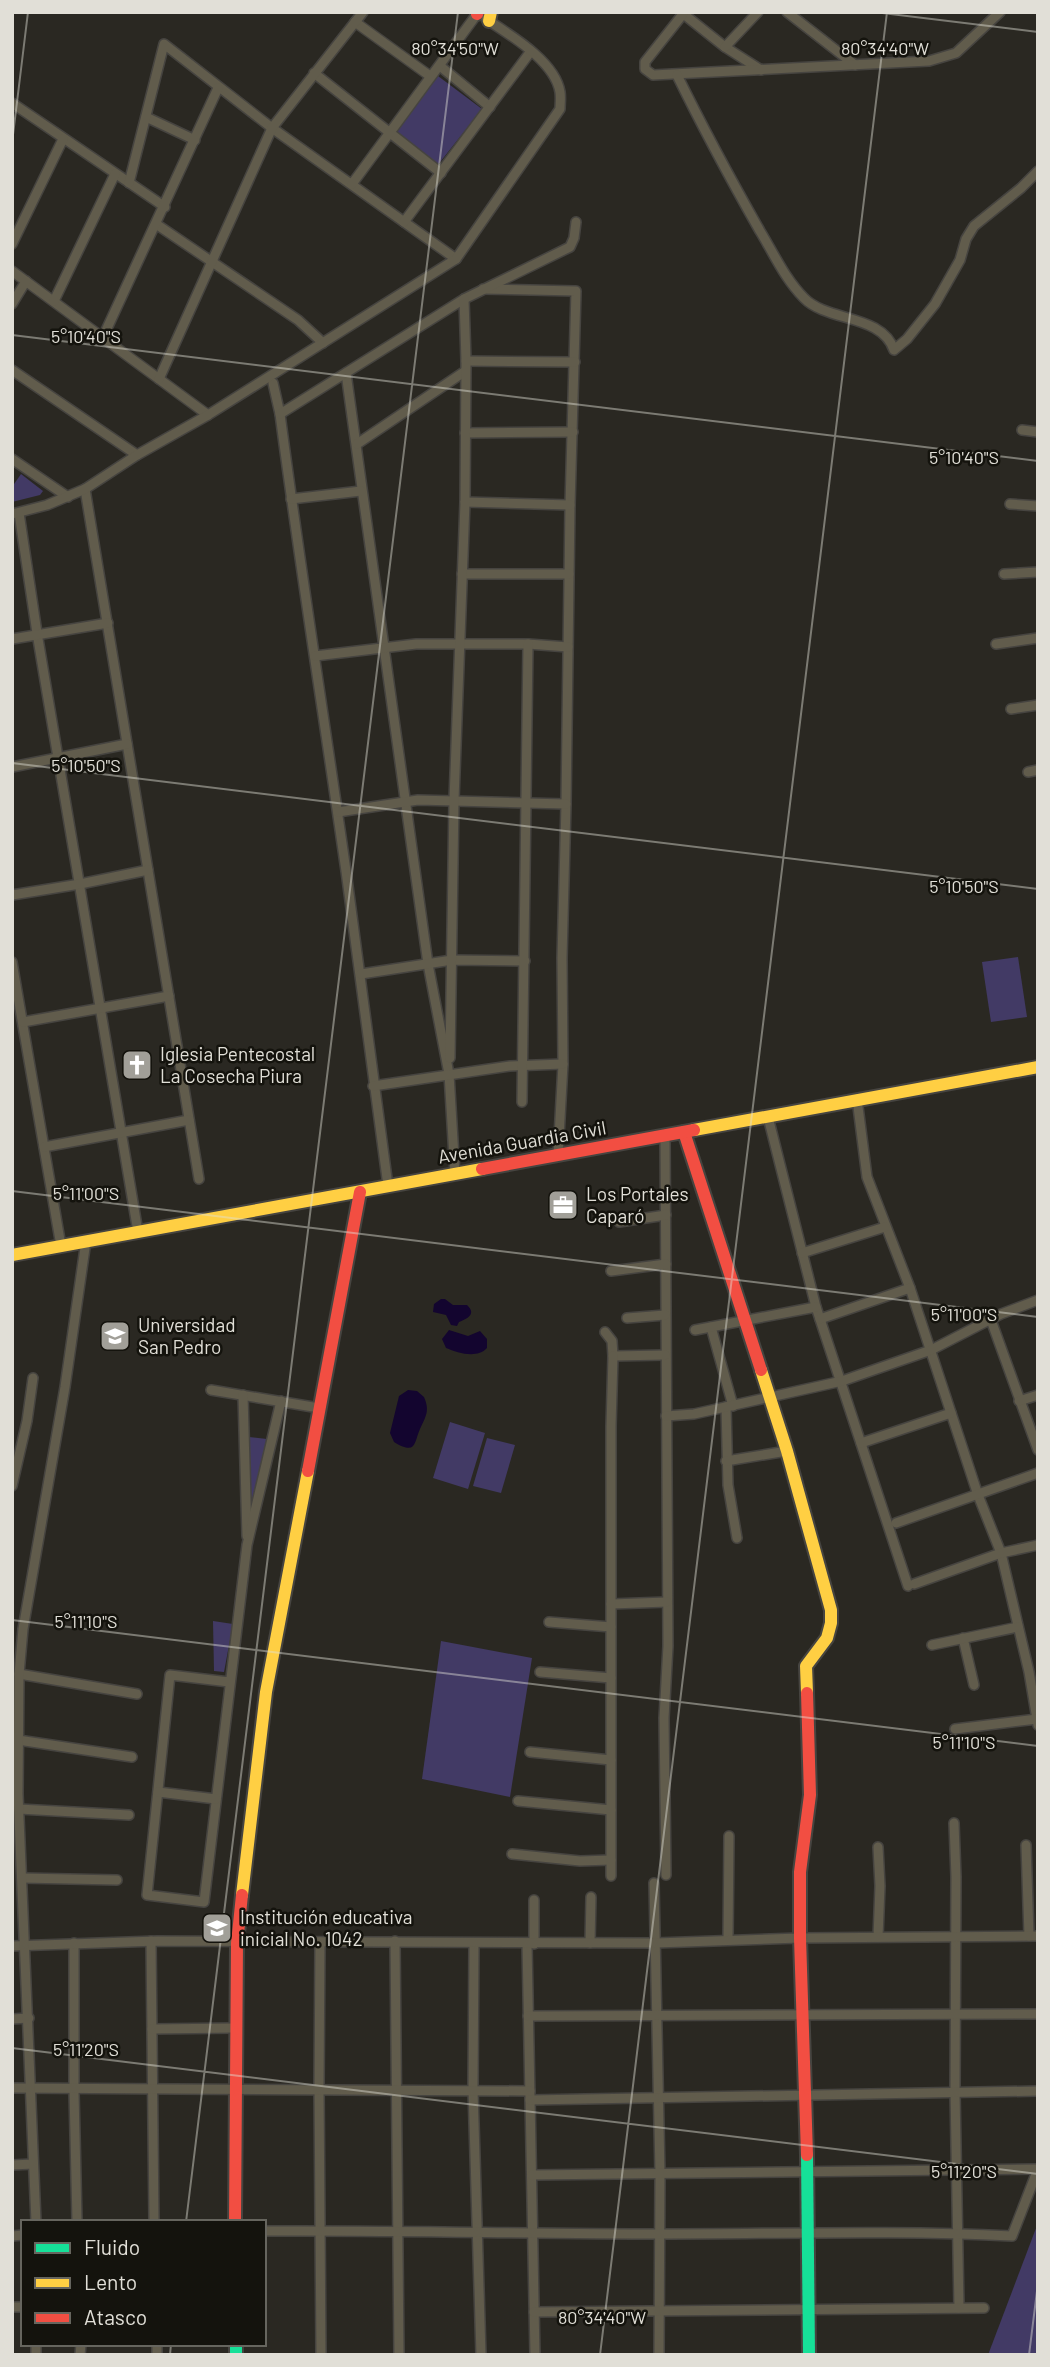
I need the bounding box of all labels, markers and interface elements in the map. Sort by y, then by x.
text: 80°34'50"W [411,37,499,59]
text: 80°34'40"W [841,37,929,59]
text: 5°10'40"S [51,325,121,347]
text: 5°10'40"S [929,446,999,468]
text: 5°10'50"S [51,754,121,776]
text: 5°10'50"S [929,875,999,897]
place label: Iglesia Pentecostal La Cosecha Piura [160,1042,315,1087]
church icon: Iglesia Pentecostal La Cosecha Piura [120,1048,154,1082]
street label: Avenida Guardia Civil [436,1115,608,1168]
text: 5°11'00"S [53,1182,119,1204]
place label: Los Portales Caparó [586,1182,689,1227]
office icon: Los Portales Caparó [546,1188,580,1222]
text: 5°11'00"S [931,1303,997,1325]
place label: Universidad San Pedro [138,1313,236,1358]
school or university icon: Universidad San Pedro [98,1319,132,1353]
text: 5°11'10"S [55,1610,117,1632]
text: 5°11'10"S [933,1731,995,1753]
place label: Institución educativa inicial No. 1042 [240,1905,413,1950]
school or university icon: Institución educativa inicial No. 1042 [200,1911,234,1945]
text: 5°11'20"S [53,2038,119,2060]
text: 5°11'20"S [931,2160,997,2182]
legend [21,2220,266,2346]
text: Fluido [84,2234,140,2259]
text: Lento [84,2269,137,2294]
text: Atasco [84,2304,147,2329]
text: 80°34'40"W [558,2306,646,2328]

